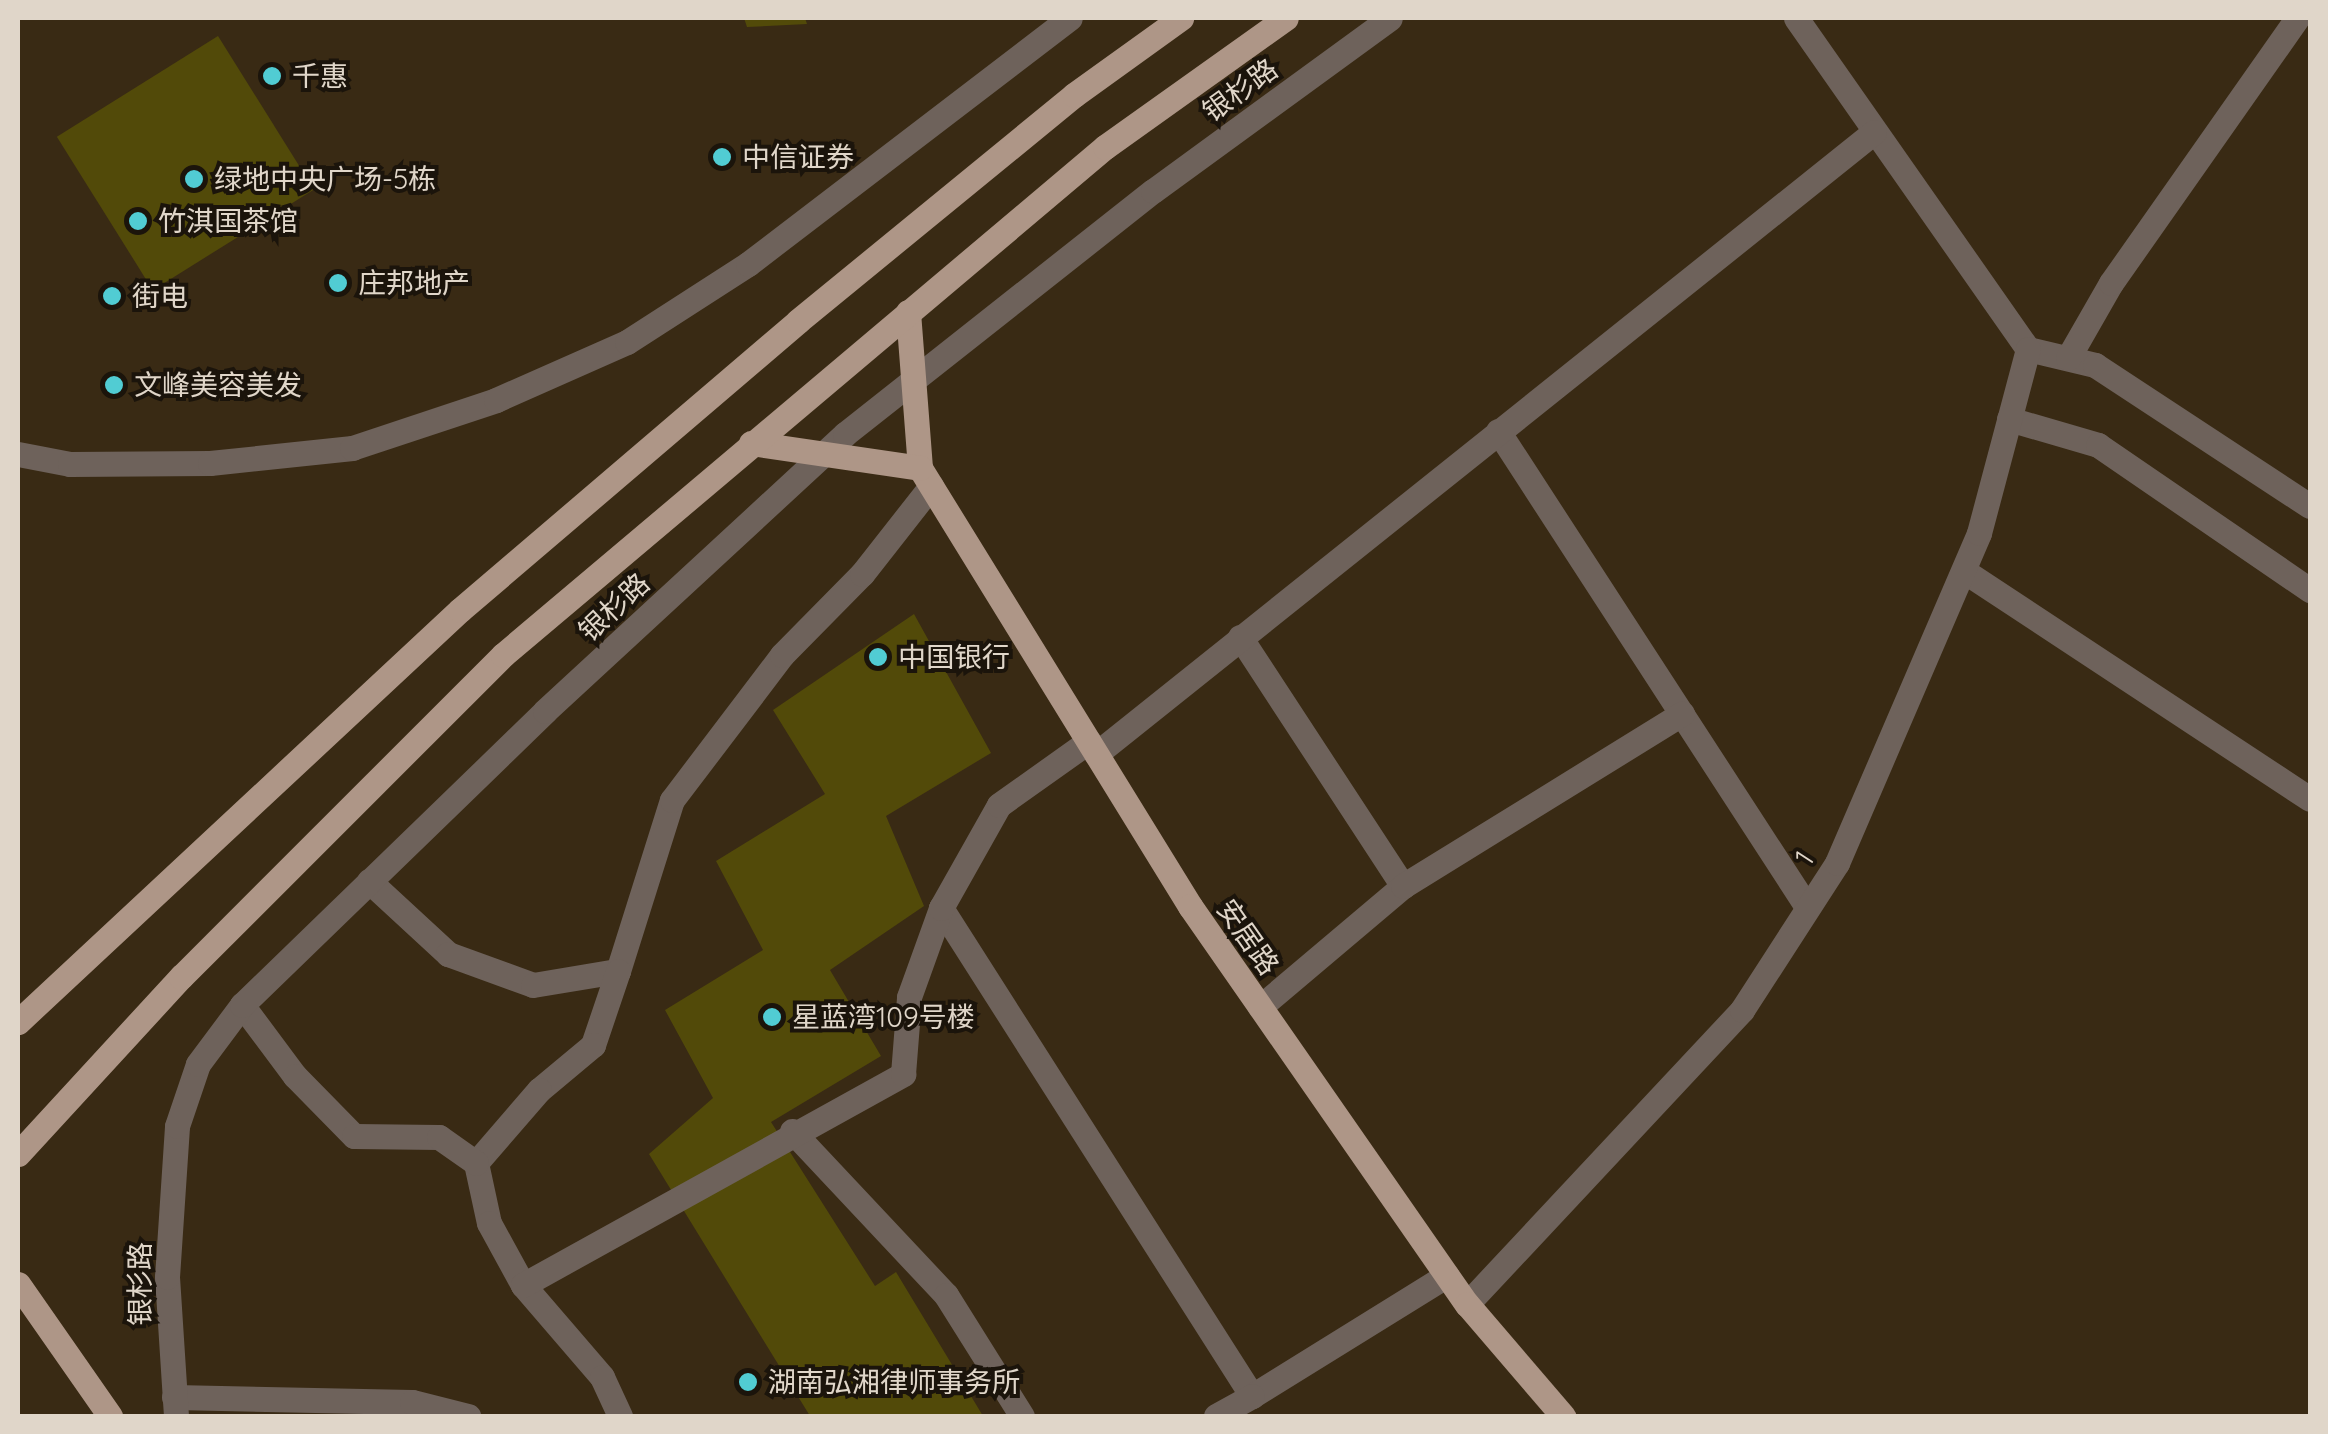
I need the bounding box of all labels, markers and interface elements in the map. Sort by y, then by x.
street label: 银杉路 [1196,52,1284,128]
place label: 千惠 [292,59,348,93]
marker: 千惠 [261,65,283,87]
place label: 中信证券 [742,140,854,174]
marker: 中信证券 [711,146,733,168]
place label: 绿地中央广场-5栋 [214,162,436,196]
marker: 绿地中央广场-5栋 [183,168,205,190]
place label: 竹淇国茶馆 [158,204,298,238]
marker: 竹淇国茶馆 [127,210,149,232]
place label: 庄邦地产 [358,266,470,300]
marker: 庄邦地产 [327,272,349,294]
place label: 街电 [132,279,188,313]
marker: 街电 [101,285,123,307]
place label: 文峰美容美发 [134,368,302,402]
marker: 文峰美容美发 [103,374,125,396]
street label: 银杉路 [572,566,656,648]
place label: 中国银行 [898,640,1010,674]
marker: 中国银行 [867,646,889,668]
street label: 1 [1787,845,1821,871]
street label: 安居路 [1210,893,1286,981]
place label: 星蓝湾109号楼 [792,1000,975,1034]
marker: 星蓝湾109号楼 [761,1006,783,1028]
street label: 银杉路 [123,1242,157,1326]
place label: 湖南弘湘律师事务所 [768,1365,1020,1399]
marker: 湖南弘湘律师事务所 [737,1371,759,1393]

